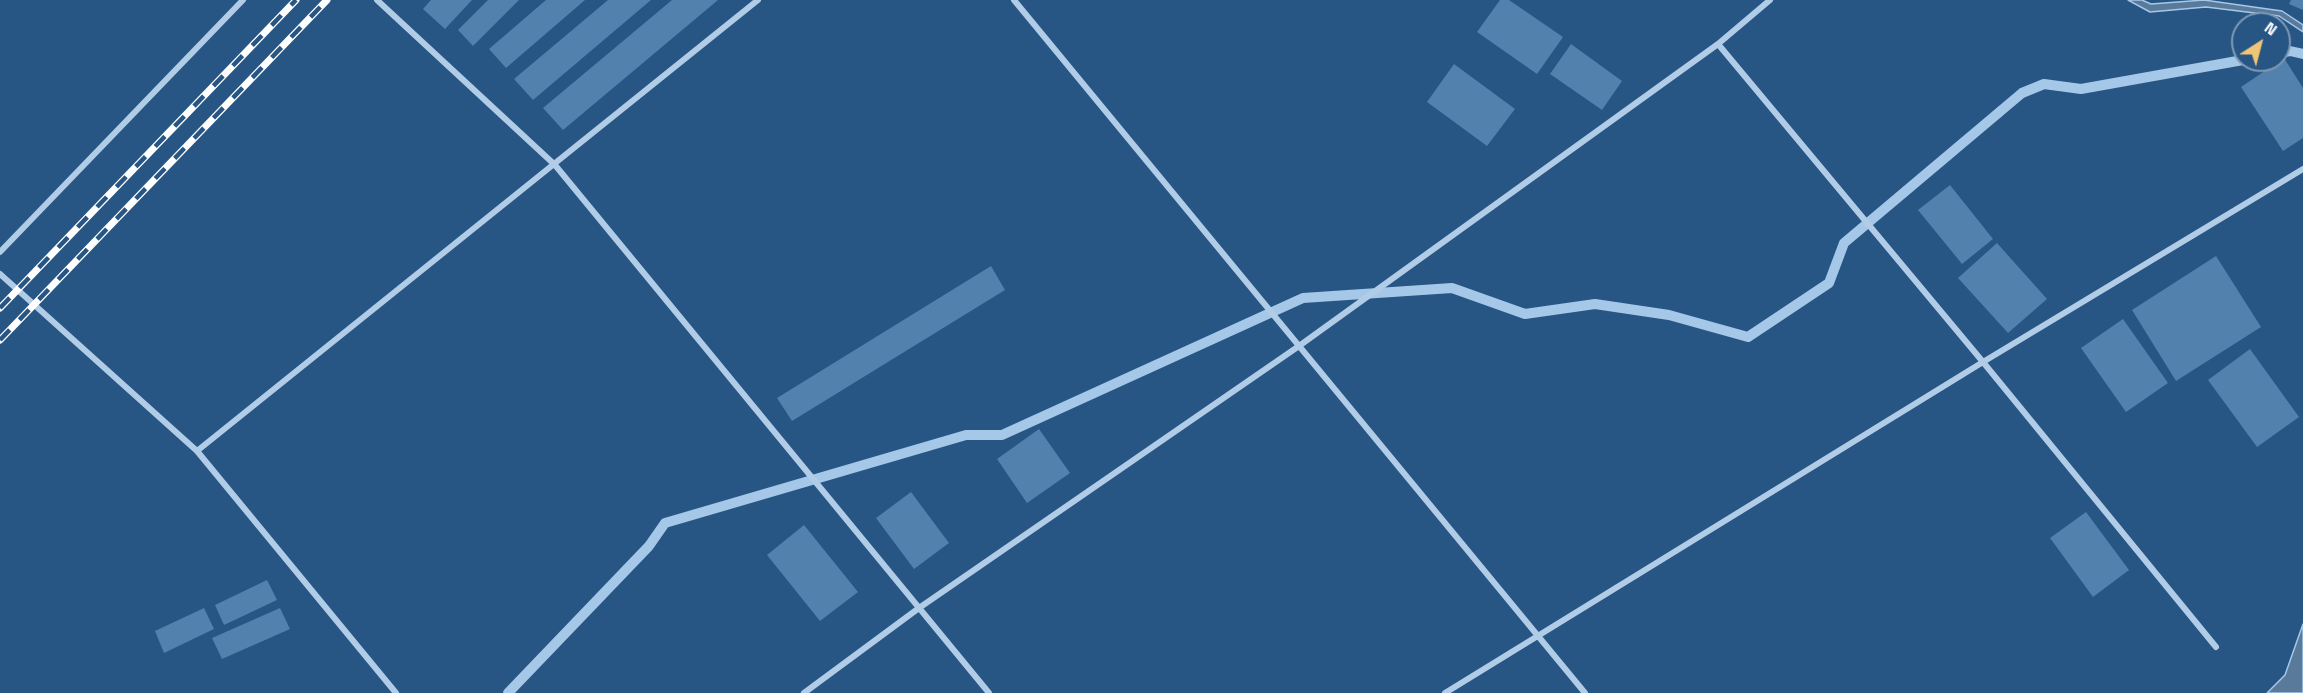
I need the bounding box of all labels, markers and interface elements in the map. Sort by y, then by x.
north arrow [2231,12,2291,72]
text: N [2260,17,2281,40]

